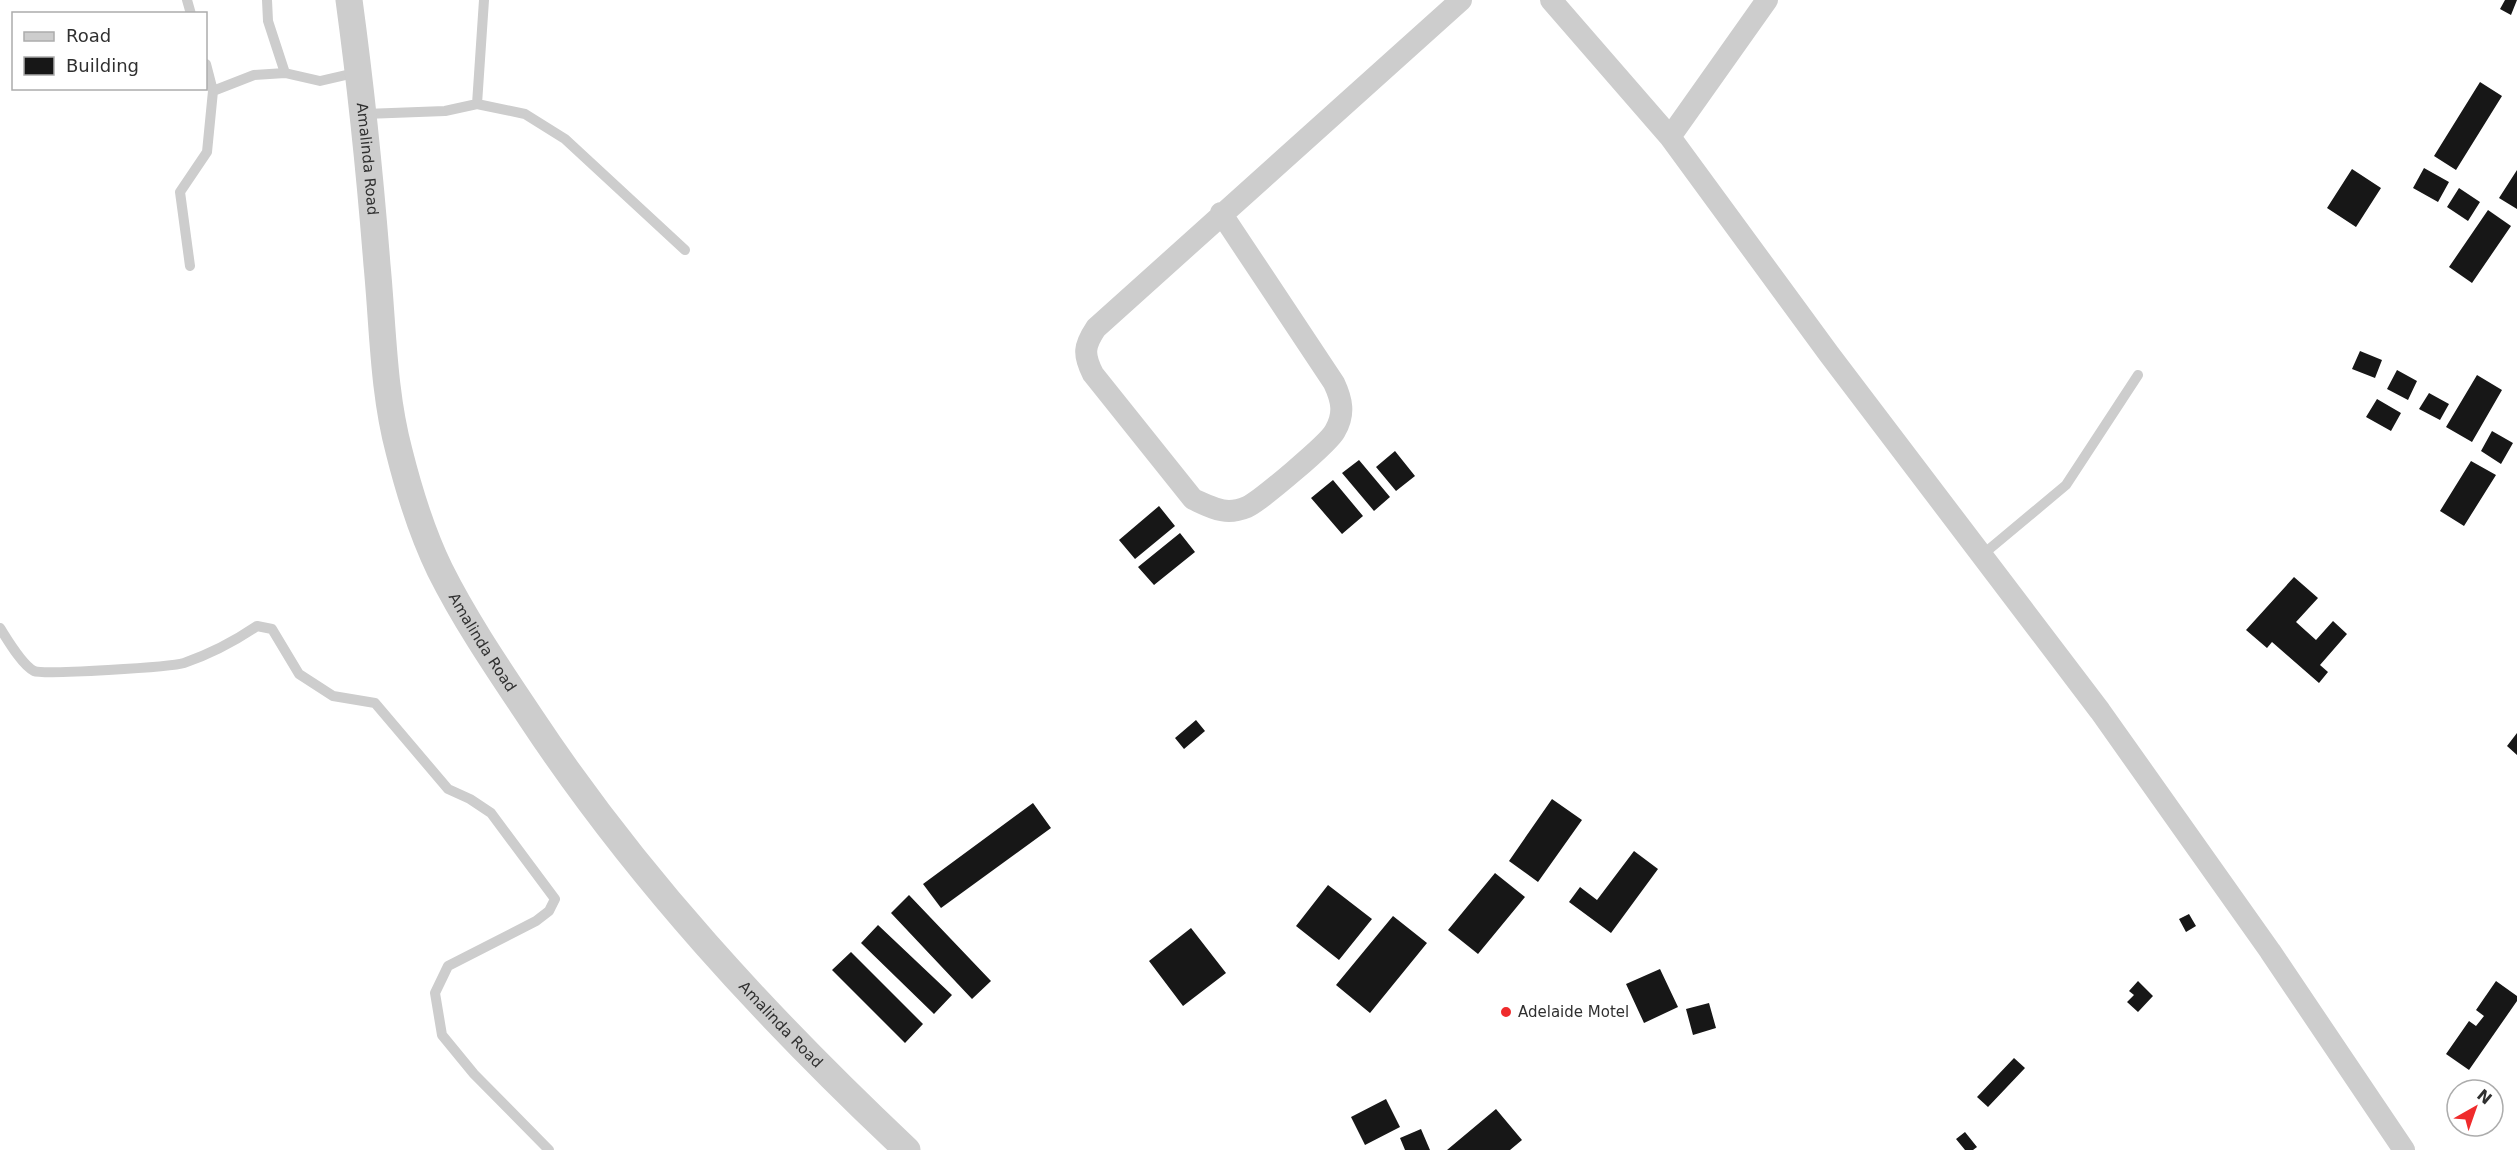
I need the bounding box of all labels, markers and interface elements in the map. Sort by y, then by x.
legend [12,12,207,90]
text: Road [66,25,111,46]
text: Building [66,55,139,76]
street label: Amalinda Road [353,102,382,216]
street label: Amalinda Road [445,590,520,695]
street label: Amalinda Road [735,978,826,1072]
place label: Adelaide Motel [1518,1003,1629,1021]
marker: Adelaide Motel [1499,1005,1513,1019]
north arrow [2445,1078,2505,1138]
text: N [2473,1085,2496,1108]

